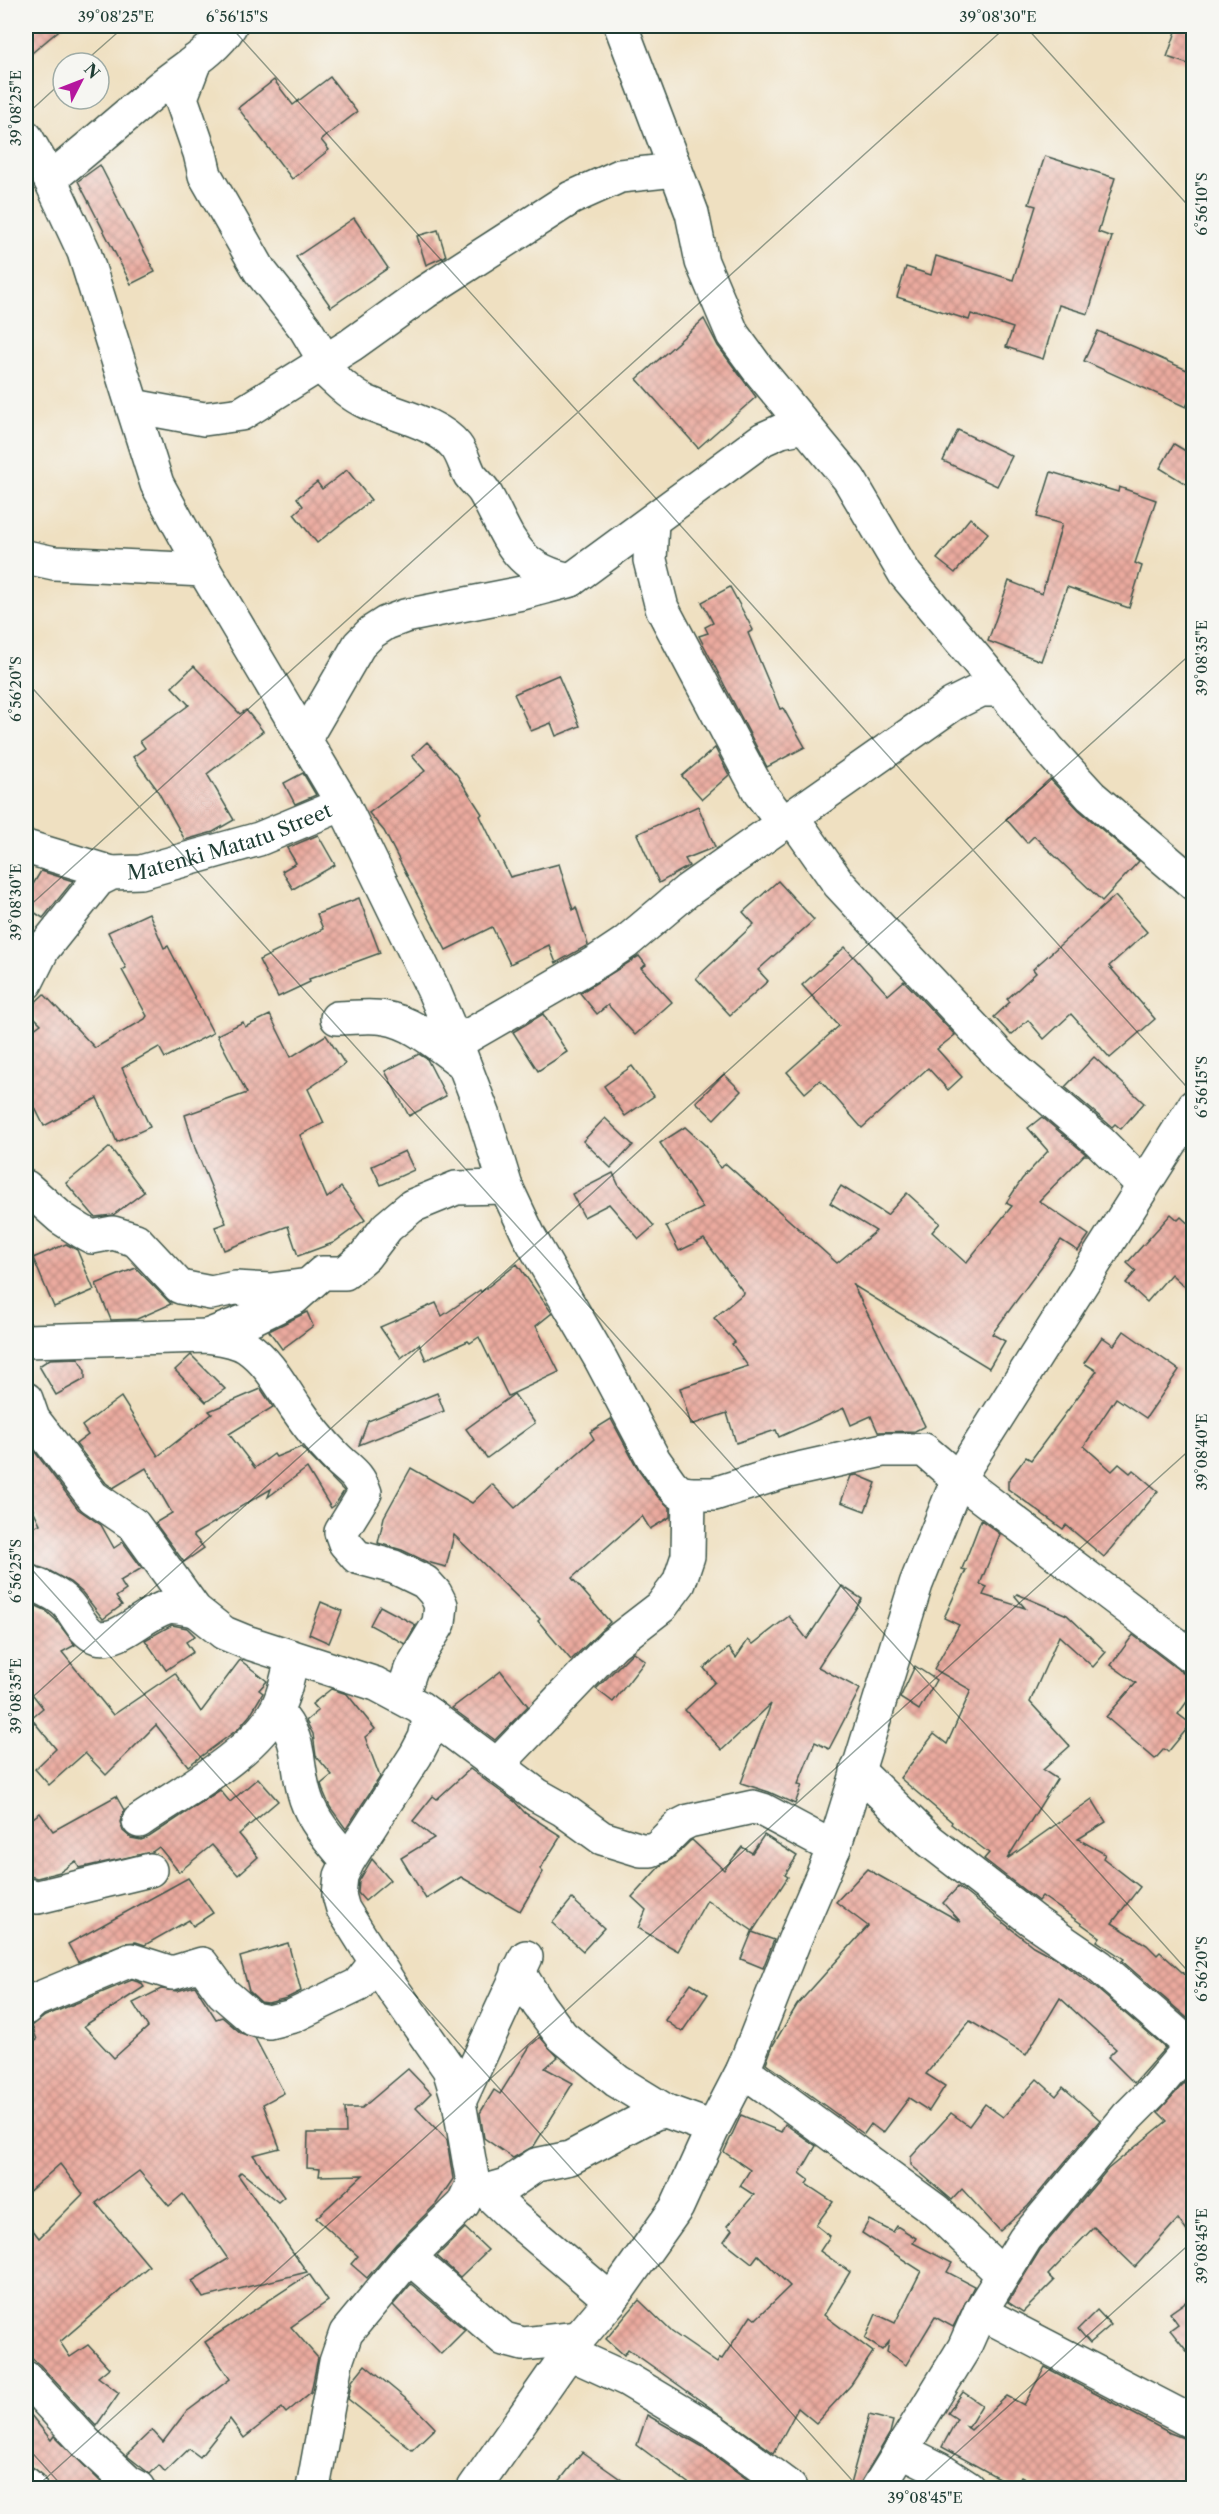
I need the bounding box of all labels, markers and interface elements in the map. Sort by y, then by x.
text: 39°08'25"E [78,7,154,26]
text: 6°56'15"S [206,7,268,26]
text: 39°08'30"E [959,7,1037,26]
north arrow [51,51,111,111]
text: N [80,59,104,83]
text: 39°08'25"E [6,70,25,146]
text: 6°56'10"S [1192,172,1211,236]
text: 39°08'35"E [1192,620,1211,696]
text: 6°56'20"S [6,656,25,722]
street label: Matenki Matatu Street [127,798,335,884]
text: 39°08'30"E [6,863,25,941]
text: 6°56'15"S [1192,1056,1211,1118]
text: 39°08'40"E [1192,1414,1211,1490]
text: 6°56'25"S [6,1539,25,1603]
text: 39°08'35"E [6,1658,25,1734]
text: 6°56'20"S [1192,1936,1211,2002]
text: 39°08'45"E [1192,2208,1211,2284]
text: 39°08'45"E [887,2488,963,2507]

